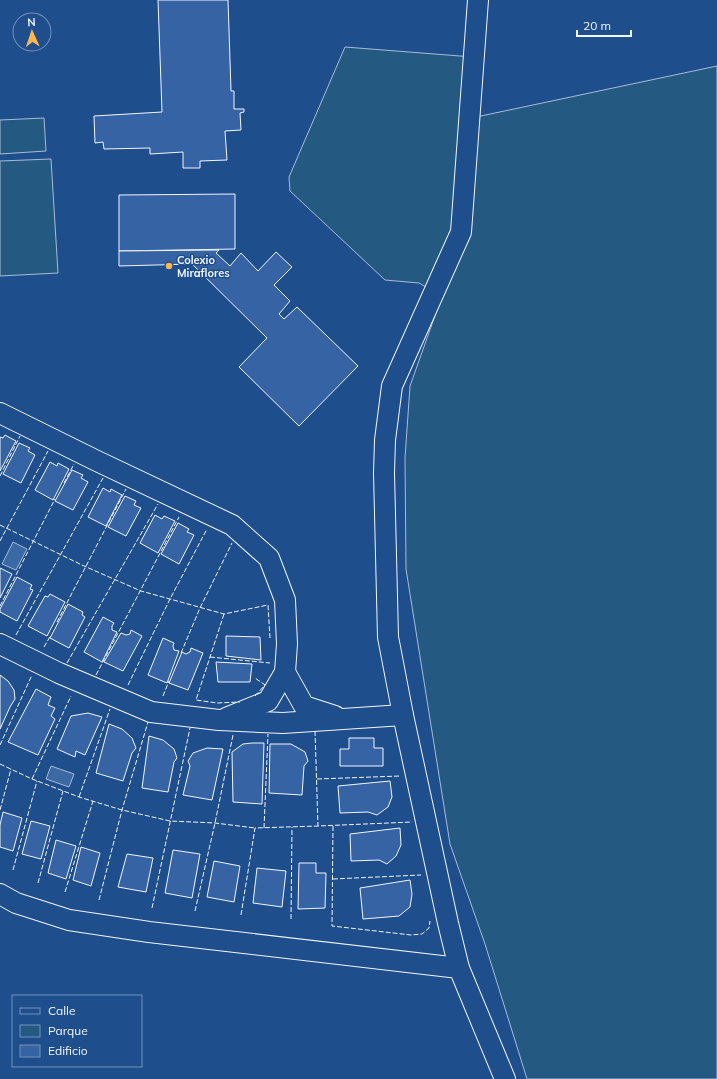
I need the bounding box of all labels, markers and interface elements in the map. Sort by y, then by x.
north arrow [12,12,52,52]
scale bar [577,12,631,38]
text: N [27,15,36,29]
text: 20 m [583,18,611,33]
place label: Colexio Miraflores [177,253,230,280]
marker: Colexio Miraflores [164,261,174,271]
legend [12,995,142,1067]
text: Calle [48,1003,75,1018]
text: Parque [48,1023,88,1038]
text: Edificio [48,1043,88,1058]

